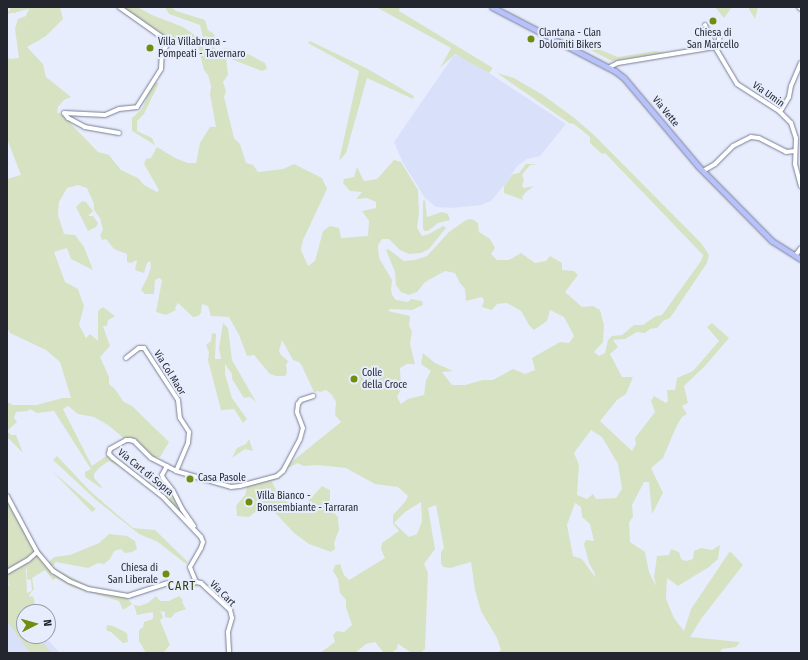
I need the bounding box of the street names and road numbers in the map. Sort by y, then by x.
street label: Via Umin [750,80,786,110]
street label: Via Vette [649,94,681,130]
street label: Via Col Maor [150,348,188,398]
street label: Via Cart di Sopra [115,447,175,499]
street label: Via Cart [207,579,237,609]

